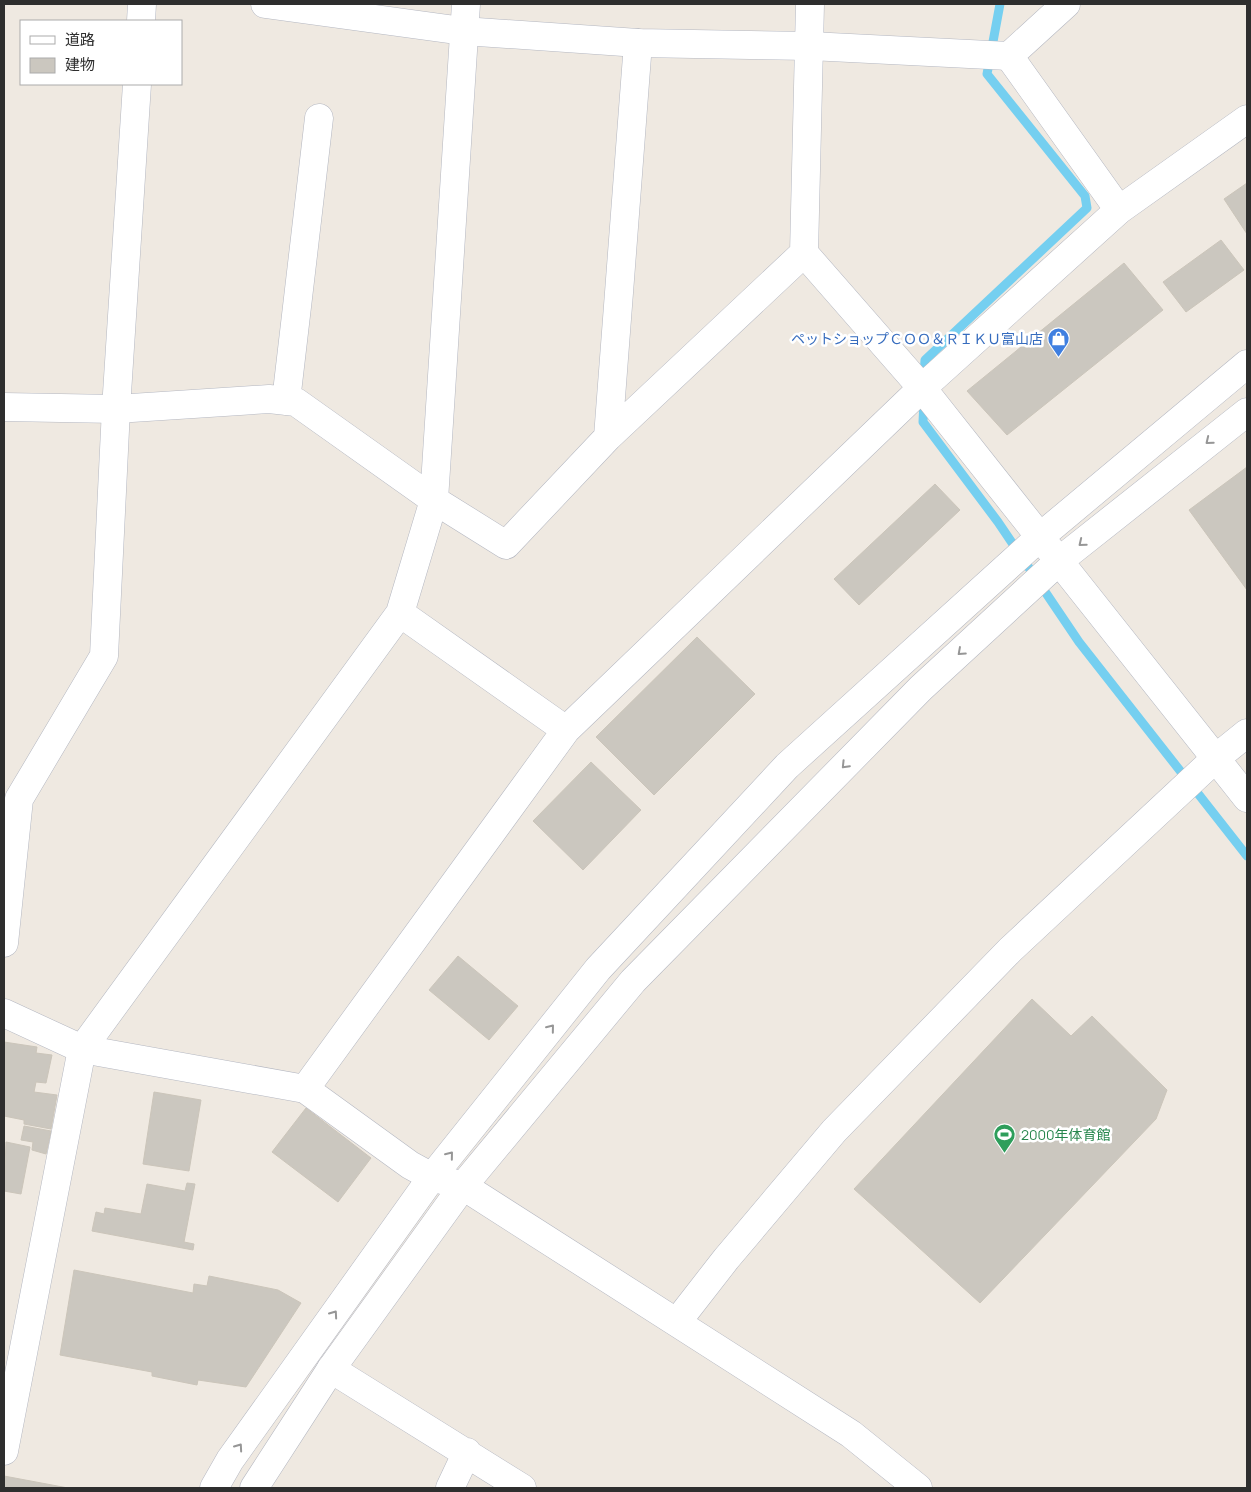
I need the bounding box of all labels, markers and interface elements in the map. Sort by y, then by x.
legend [20,20,182,85]
text: 道路 [65,29,95,50]
text: 建物 [65,54,95,75]
shop icon: ペットショップＣＯＯ＆ＲＩＫＵ富山店 [1047,327,1071,358]
place label: ペットショップＣＯＯ＆ＲＩＫＵ富山店 [791,329,1043,348]
one-way arrow [1205,436,1214,445]
one-way arrow [1079,538,1088,546]
one-way arrow [957,646,966,655]
one-way arrow [842,760,851,769]
one-way arrow [546,1025,554,1034]
sports icon: 2000年体育館 [993,1123,1017,1154]
place label: 2000年体育館 [1021,1125,1111,1144]
one-way arrow [444,1151,453,1160]
one-way arrow [328,1311,337,1320]
one-way arrow [234,1444,242,1453]

